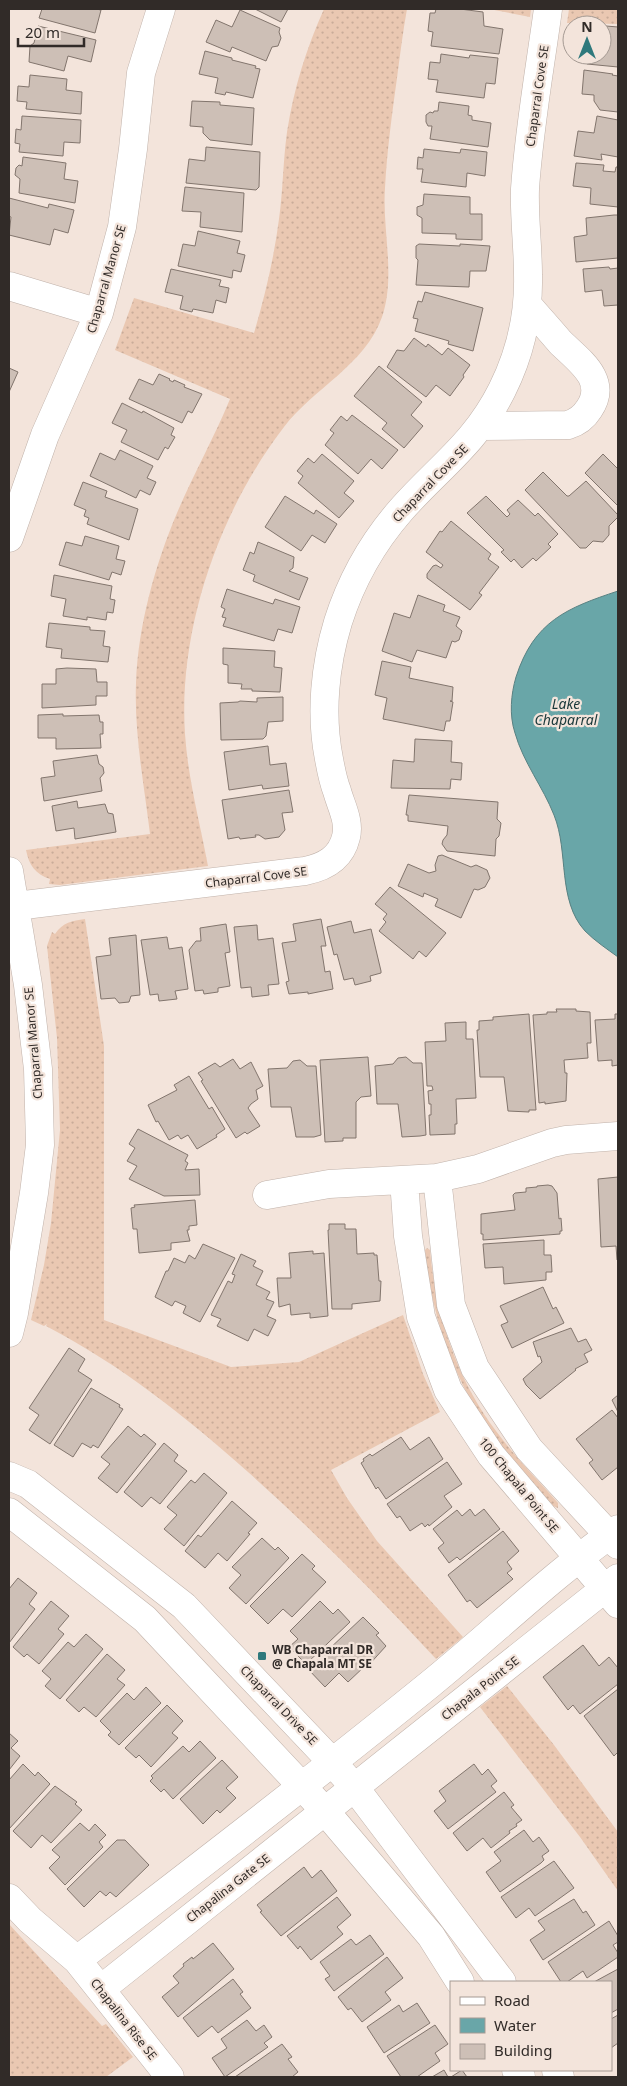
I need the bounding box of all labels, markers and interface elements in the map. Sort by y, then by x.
scale bar [18,15,84,47]
north arrow [562,15,612,65]
text: N [581,17,593,36]
text: 20 m [25,22,60,42]
street label: Chaparral Cove SE [521,44,553,148]
street label: Chaparral Manor SE [82,223,130,335]
street label: Chaparral Cove SE [388,440,472,526]
water label: Lake Chaparral [535,694,598,729]
street label: Chaparral Cove SE [204,862,308,892]
street label: Chaparral Manor SE [20,986,46,1100]
street label: 100 Chapala Point SE [475,1434,563,1536]
place label: WB Chaparral DR @ Chapala MT SE [272,1641,373,1672]
marker: WB Chaparral DR @ Chapala MT SE [256,1650,268,1662]
street label: Chapala Point SE [438,1652,522,1724]
street label: Chaparral Drive SE [237,1661,321,1749]
street label: Chapalina Gate SE [182,1850,274,1926]
street label: Chapalina Rise SE [87,1975,161,2063]
legend [450,1981,612,2071]
text: Road [494,1990,530,2010]
text: Water [494,2015,536,2035]
text: Building [494,2040,552,2060]

